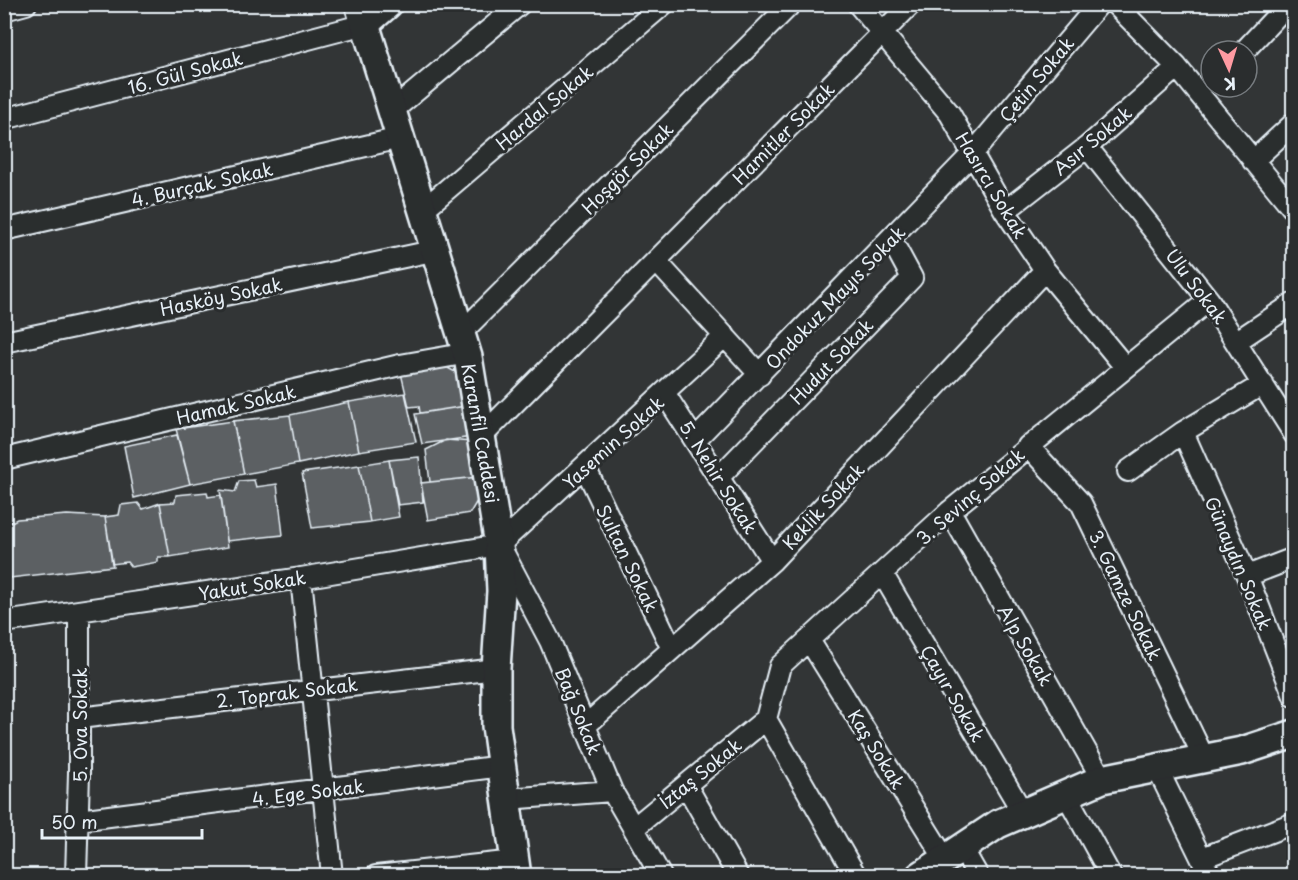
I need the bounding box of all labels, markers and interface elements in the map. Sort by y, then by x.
street label: Çetin Sokak [992,30,1080,128]
north arrow [1199,39,1259,99]
street label: 16. Gül Sokak [125,44,245,100]
street label: Hardal Sokak [489,58,599,156]
text: K [1223,73,1237,97]
street label: Hamitler Sokak [726,76,840,190]
street label: Asır Sokak [1047,99,1137,181]
street label: Hoşgör Sokak [575,116,679,220]
street label: Hasırcı Sokak [950,127,1034,243]
street label: 4. Burçak Sokak [129,155,275,213]
street label: Ondokuz Mayıs Sokak [759,219,911,375]
street label: Ulu Sokak [1160,243,1234,329]
street label: Hasköy Sokak [157,270,285,322]
street label: Hudut Sokak [783,312,879,410]
street label: Karanfil Caddesi [455,361,507,505]
street label: Hamak Sokak [173,377,299,431]
street label: Yasemin Sokak [556,389,670,495]
street label: 5. Nehir Sokak [673,415,765,539]
street label: 3. Sevinç Sokak [910,441,1030,551]
street label: Keklik Sokak [776,457,870,555]
street label: Günaydın Sokak [1199,492,1279,634]
street label: Sultan Sokak [590,499,666,617]
street label: 3. Gamze Sokak [1083,525,1169,665]
street label: Yakut Sokak [196,563,308,607]
street label: Alp Sokak [992,599,1060,691]
street label: Çayır Sokak [914,639,992,747]
street label: Bağ Sokak [549,663,609,759]
street label: 5. Ova Sokak [66,667,93,783]
street label: 2. Toprak Sokak [215,670,359,714]
street label: Kaş Sokak [842,704,912,794]
street label: İztaş Sokak [653,731,747,815]
street label: 4. Ege Sokak [250,772,366,812]
scale bar [42,802,202,840]
text: 50 m [51,808,98,835]

